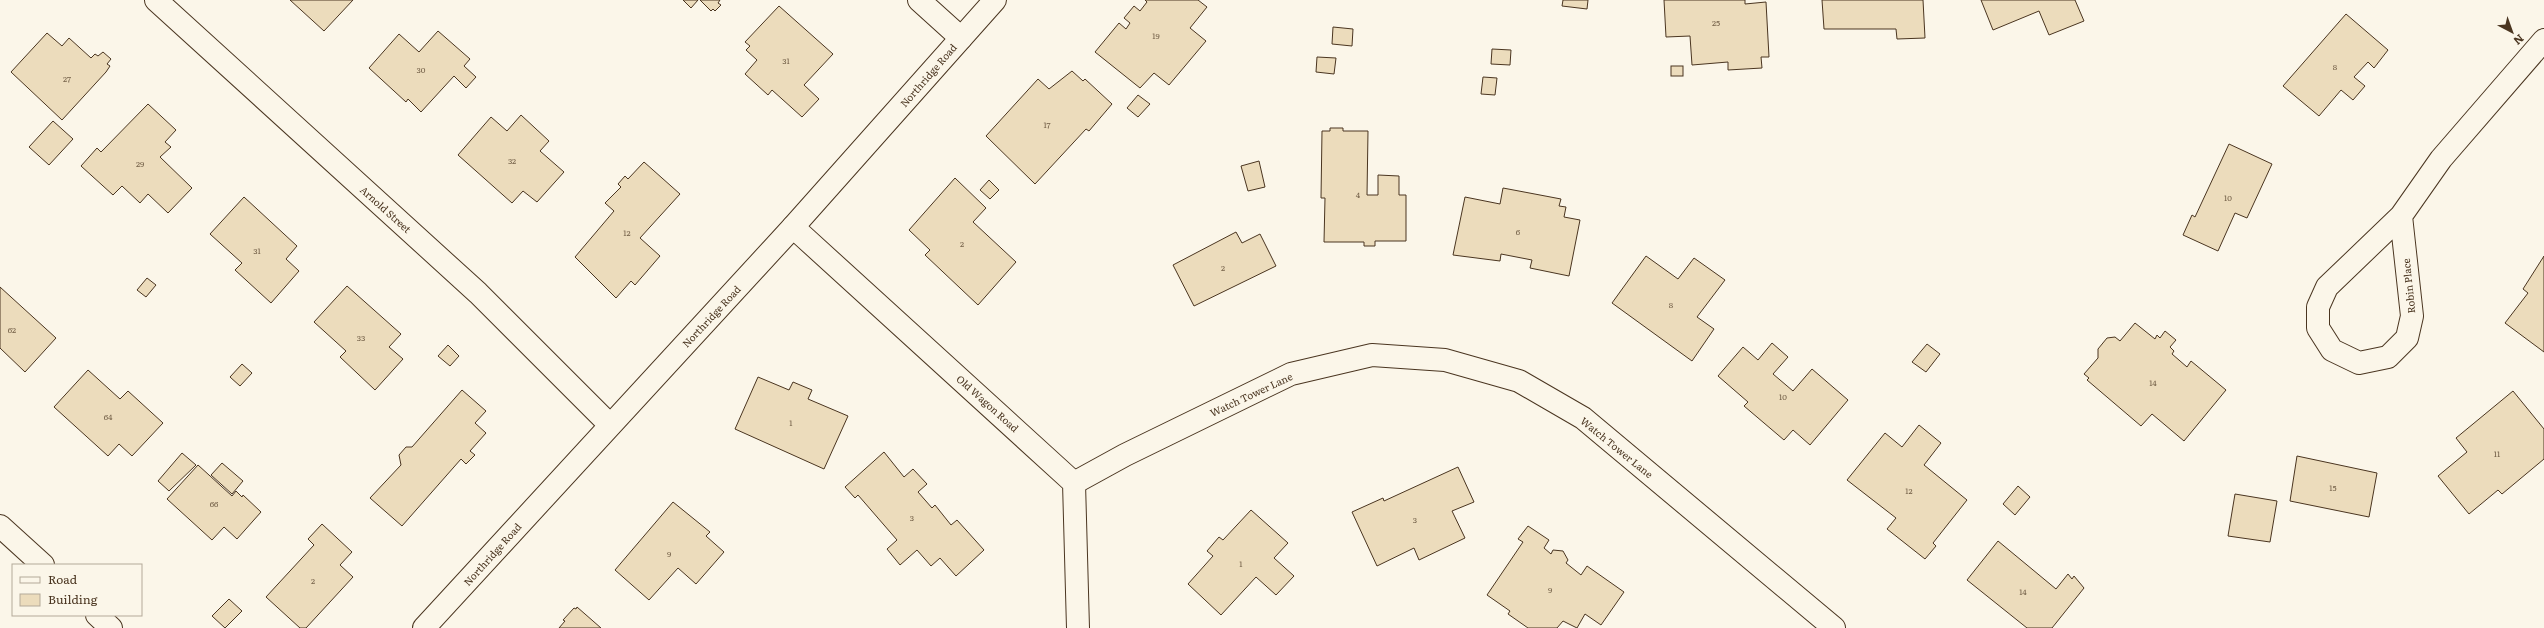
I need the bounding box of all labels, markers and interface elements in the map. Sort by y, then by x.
north arrow [2492,12,2532,52]
house number: 25 [1712,17,1720,28]
house number: 19 [1152,30,1160,41]
text: N [2510,31,2528,49]
street label: Northridge Road [896,40,960,110]
house number: 31 [782,55,791,66]
house number: 8 [2333,61,2338,72]
house number: 30 [417,64,426,75]
house number: 27 [63,73,71,84]
house number: 17 [1043,119,1051,130]
house number: 32 [508,155,516,166]
house number: 29 [136,158,144,169]
street label: Arnold Street [357,182,415,236]
house number: 4 [1356,189,1361,200]
house number: 10 [2224,192,2232,203]
house number: 6 [1516,226,1521,237]
house number: 12 [623,227,631,238]
house number: 2 [960,238,964,249]
house number: 31 [253,245,262,256]
street label: Robin Place [2398,258,2418,314]
house number: 2 [1221,262,1225,273]
street label: Northridge Road [678,282,744,350]
house number: 8 [1669,299,1674,310]
house number: 62 [8,324,16,335]
house number: 33 [357,332,365,343]
street label: Watch Tower Lane [1207,368,1295,420]
street label: Old Wagon Road [954,371,1022,435]
house number: 14 [2149,377,2157,388]
house number: 10 [1779,391,1787,402]
house number: 64 [104,411,113,422]
street label: Watch Tower Lane [1577,413,1657,481]
house number: 1 [789,417,793,428]
house number: 11 [2494,448,2501,459]
house number: 15 [2329,482,2337,493]
house number: 12 [1905,485,1913,496]
house number: 66 [210,498,219,509]
house number: 3 [910,512,914,523]
house number: 3 [1413,514,1417,525]
street label: Northridge Road [460,519,524,589]
house number: 9 [667,548,671,559]
house number: 1 [1239,558,1243,569]
legend [12,564,142,616]
text: Road [48,570,78,588]
house number: 2 [311,575,315,586]
house number: 9 [1548,584,1552,595]
house number: 14 [2019,586,2027,597]
text: Building [48,590,98,608]

